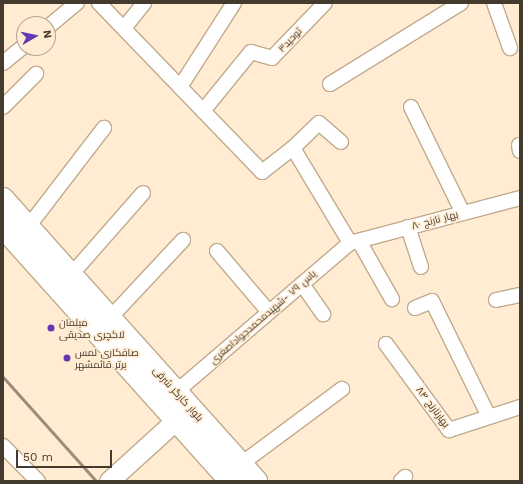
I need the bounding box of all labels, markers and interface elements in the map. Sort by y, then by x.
north arrow [16,16,56,56]
street label: توحید۳ [276,25,304,55]
text: N [40,29,54,39]
street label: بهار نارنج ۸۰ [410,208,460,232]
street label: یاس ۷۹ -شهیدمحمدجواداصغری [207,268,319,366]
place label: مبلمان لاکچری صدیقی [59,316,125,340]
marker: مبلمان لاکچری صدیقی [46,323,56,333]
place label: صافکاری لمس برتر قائمشهر [75,346,139,370]
marker: صافکاری لمس برتر قائمشهر [62,353,72,363]
street label: بلوار کارگر شرقی [150,364,206,424]
street label: بهارنارنج ۸۴ [414,384,452,430]
scale bar [18,442,114,468]
text: 50 m [23,450,53,464]

